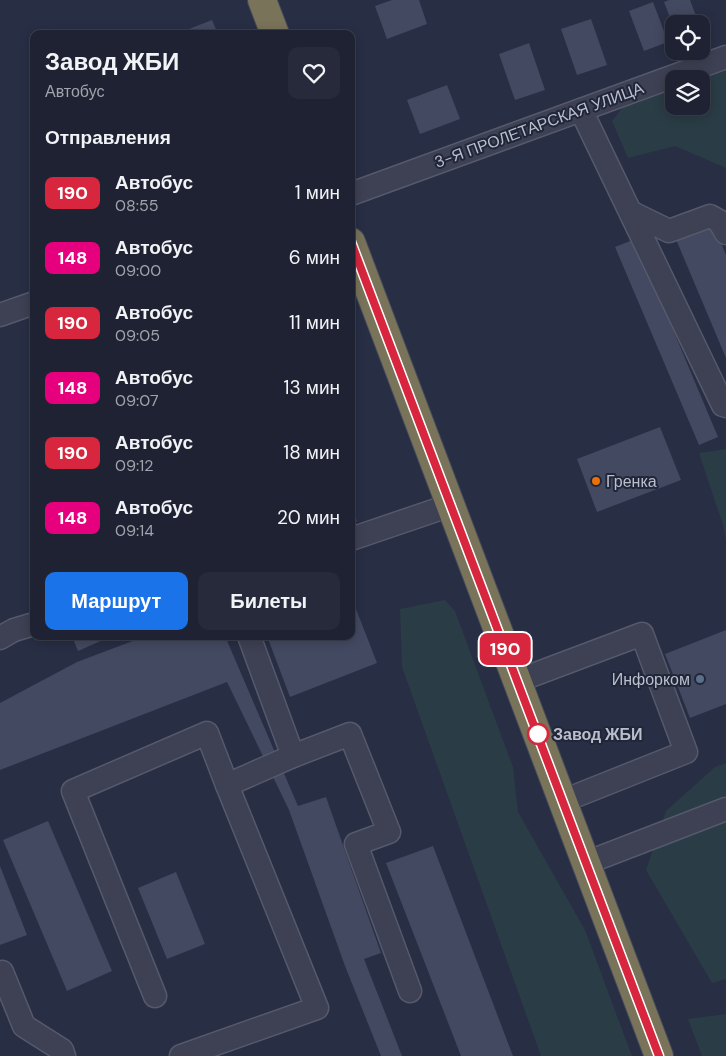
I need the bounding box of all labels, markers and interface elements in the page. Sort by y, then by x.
map controls [665,15,710,115]
button: locate [665,15,710,60]
text: Завод ЖБИ [45,46,179,77]
button: heart [288,47,340,99]
button: layers [665,70,710,115]
street label: 3-Я ПРОЛЕТАРСКАЯ УЛИЦА [432,77,647,173]
text: Автобус [45,81,105,102]
text: Отправления [45,125,171,150]
text: Автобус [115,170,193,195]
text: 1 мин [295,180,340,205]
text: 190 [57,181,88,205]
text: 08:55 [115,195,158,216]
text: Автобус [115,235,193,260]
text: 6 мин [289,245,340,270]
text: 148 [58,246,87,270]
text: 09:00 [115,260,161,281]
text: Автобус [115,300,193,325]
text: 11 мин [289,310,340,335]
text: 190 [57,311,88,335]
text: 09:05 [115,325,160,346]
text: Автобус [115,365,193,390]
text: 13 мин [284,375,340,400]
text: 148 [58,376,87,400]
text: 09:07 [115,390,159,411]
text: Автобус [115,430,193,455]
text: 18 мин [283,440,340,465]
text: 190 [57,441,88,465]
text: 09:12 [115,455,153,476]
place label: Гренка [606,471,657,492]
marker: Гренка [590,475,602,487]
text: Автобус [115,495,193,520]
text: 20 мин [277,505,340,530]
text: 148 [58,506,87,530]
text: 09:14 [115,520,154,541]
button: Маршрут [45,572,188,630]
button: Билеты [198,572,340,630]
line badge: 190 [476,633,534,665]
text: 190 [490,637,520,661]
place label: Инфорком [612,669,690,690]
marker: Инфорком [694,673,706,685]
marker: Завод ЖБИ [527,723,549,745]
place label: Завод ЖБИ [553,724,643,745]

